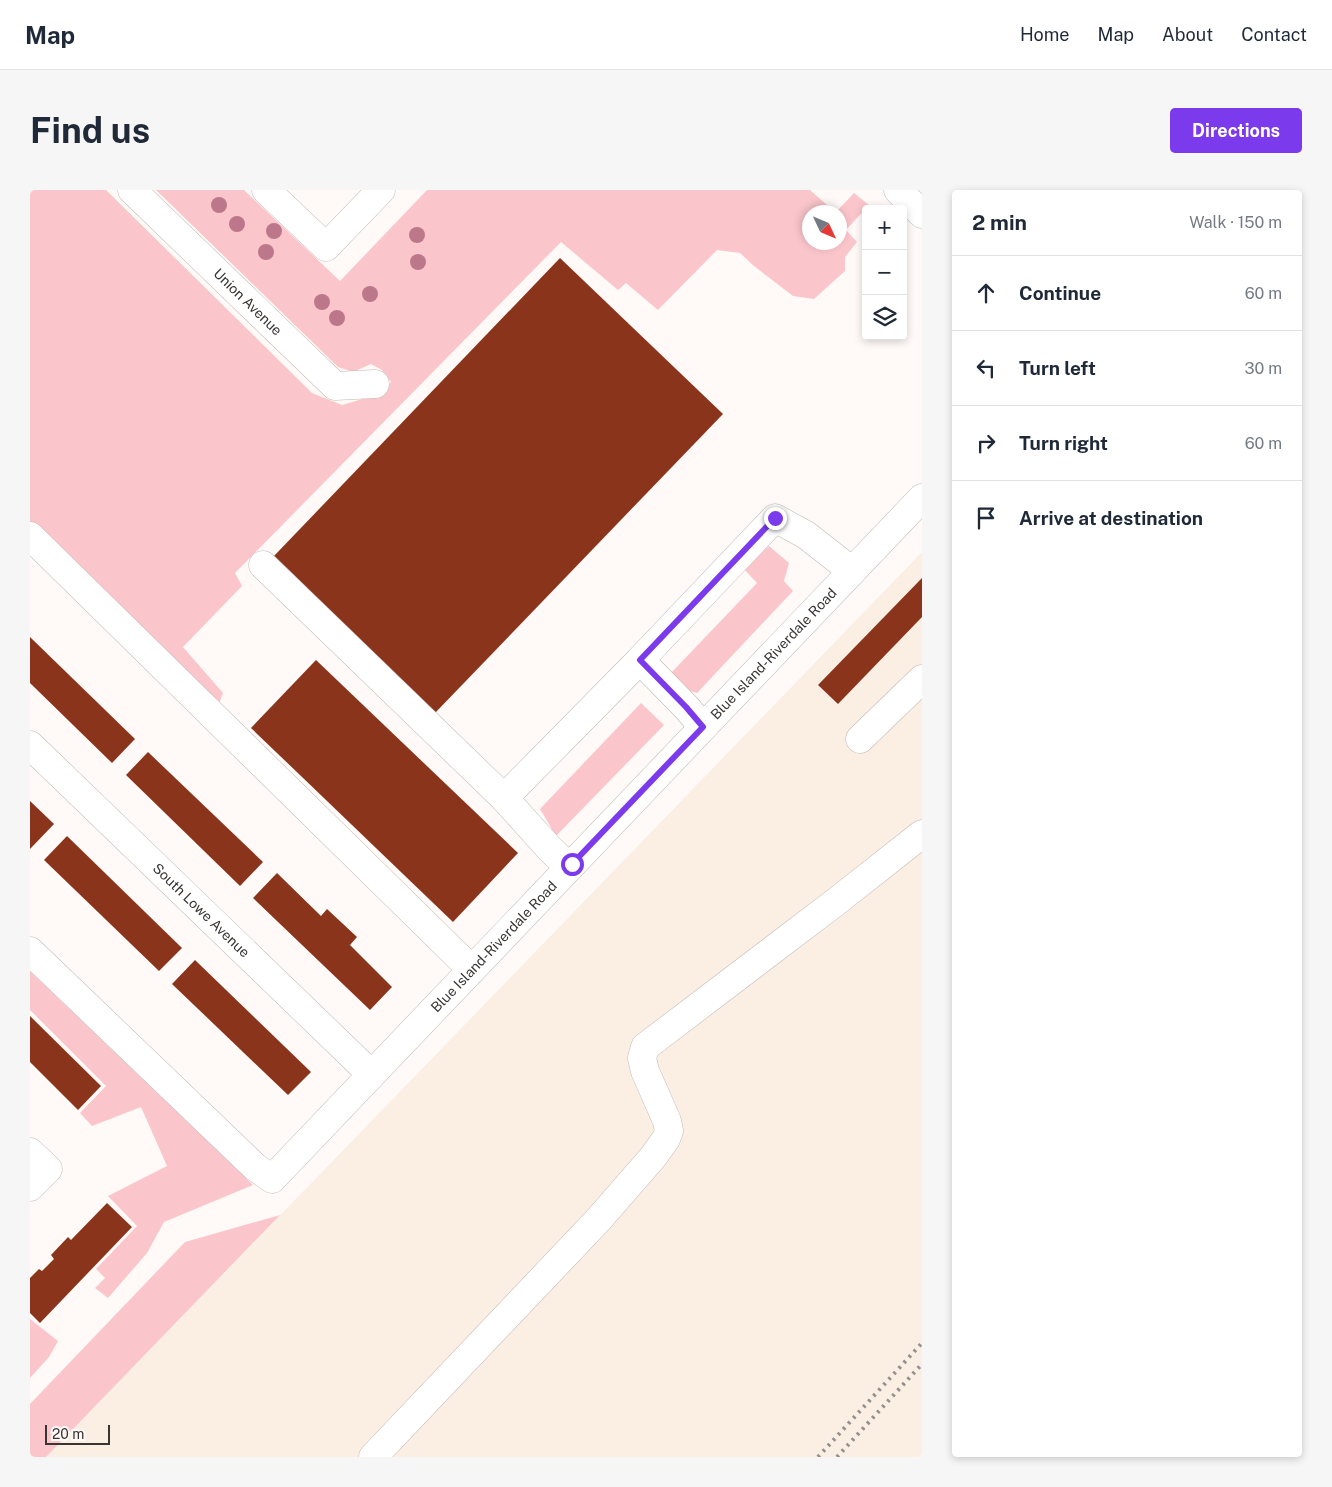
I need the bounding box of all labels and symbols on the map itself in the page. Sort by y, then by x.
north arrow [802,205,847,250]
street label: Union Avenue [210,265,285,338]
route end [764,507,787,530]
street label: Blue Island-Riverdale Road [707,585,840,722]
route start [561,853,584,876]
street label: South Lowe Avenue [150,860,253,961]
street label: Blue Island-Riverdale Road [428,878,560,1015]
scale bar [45,1422,110,1445]

